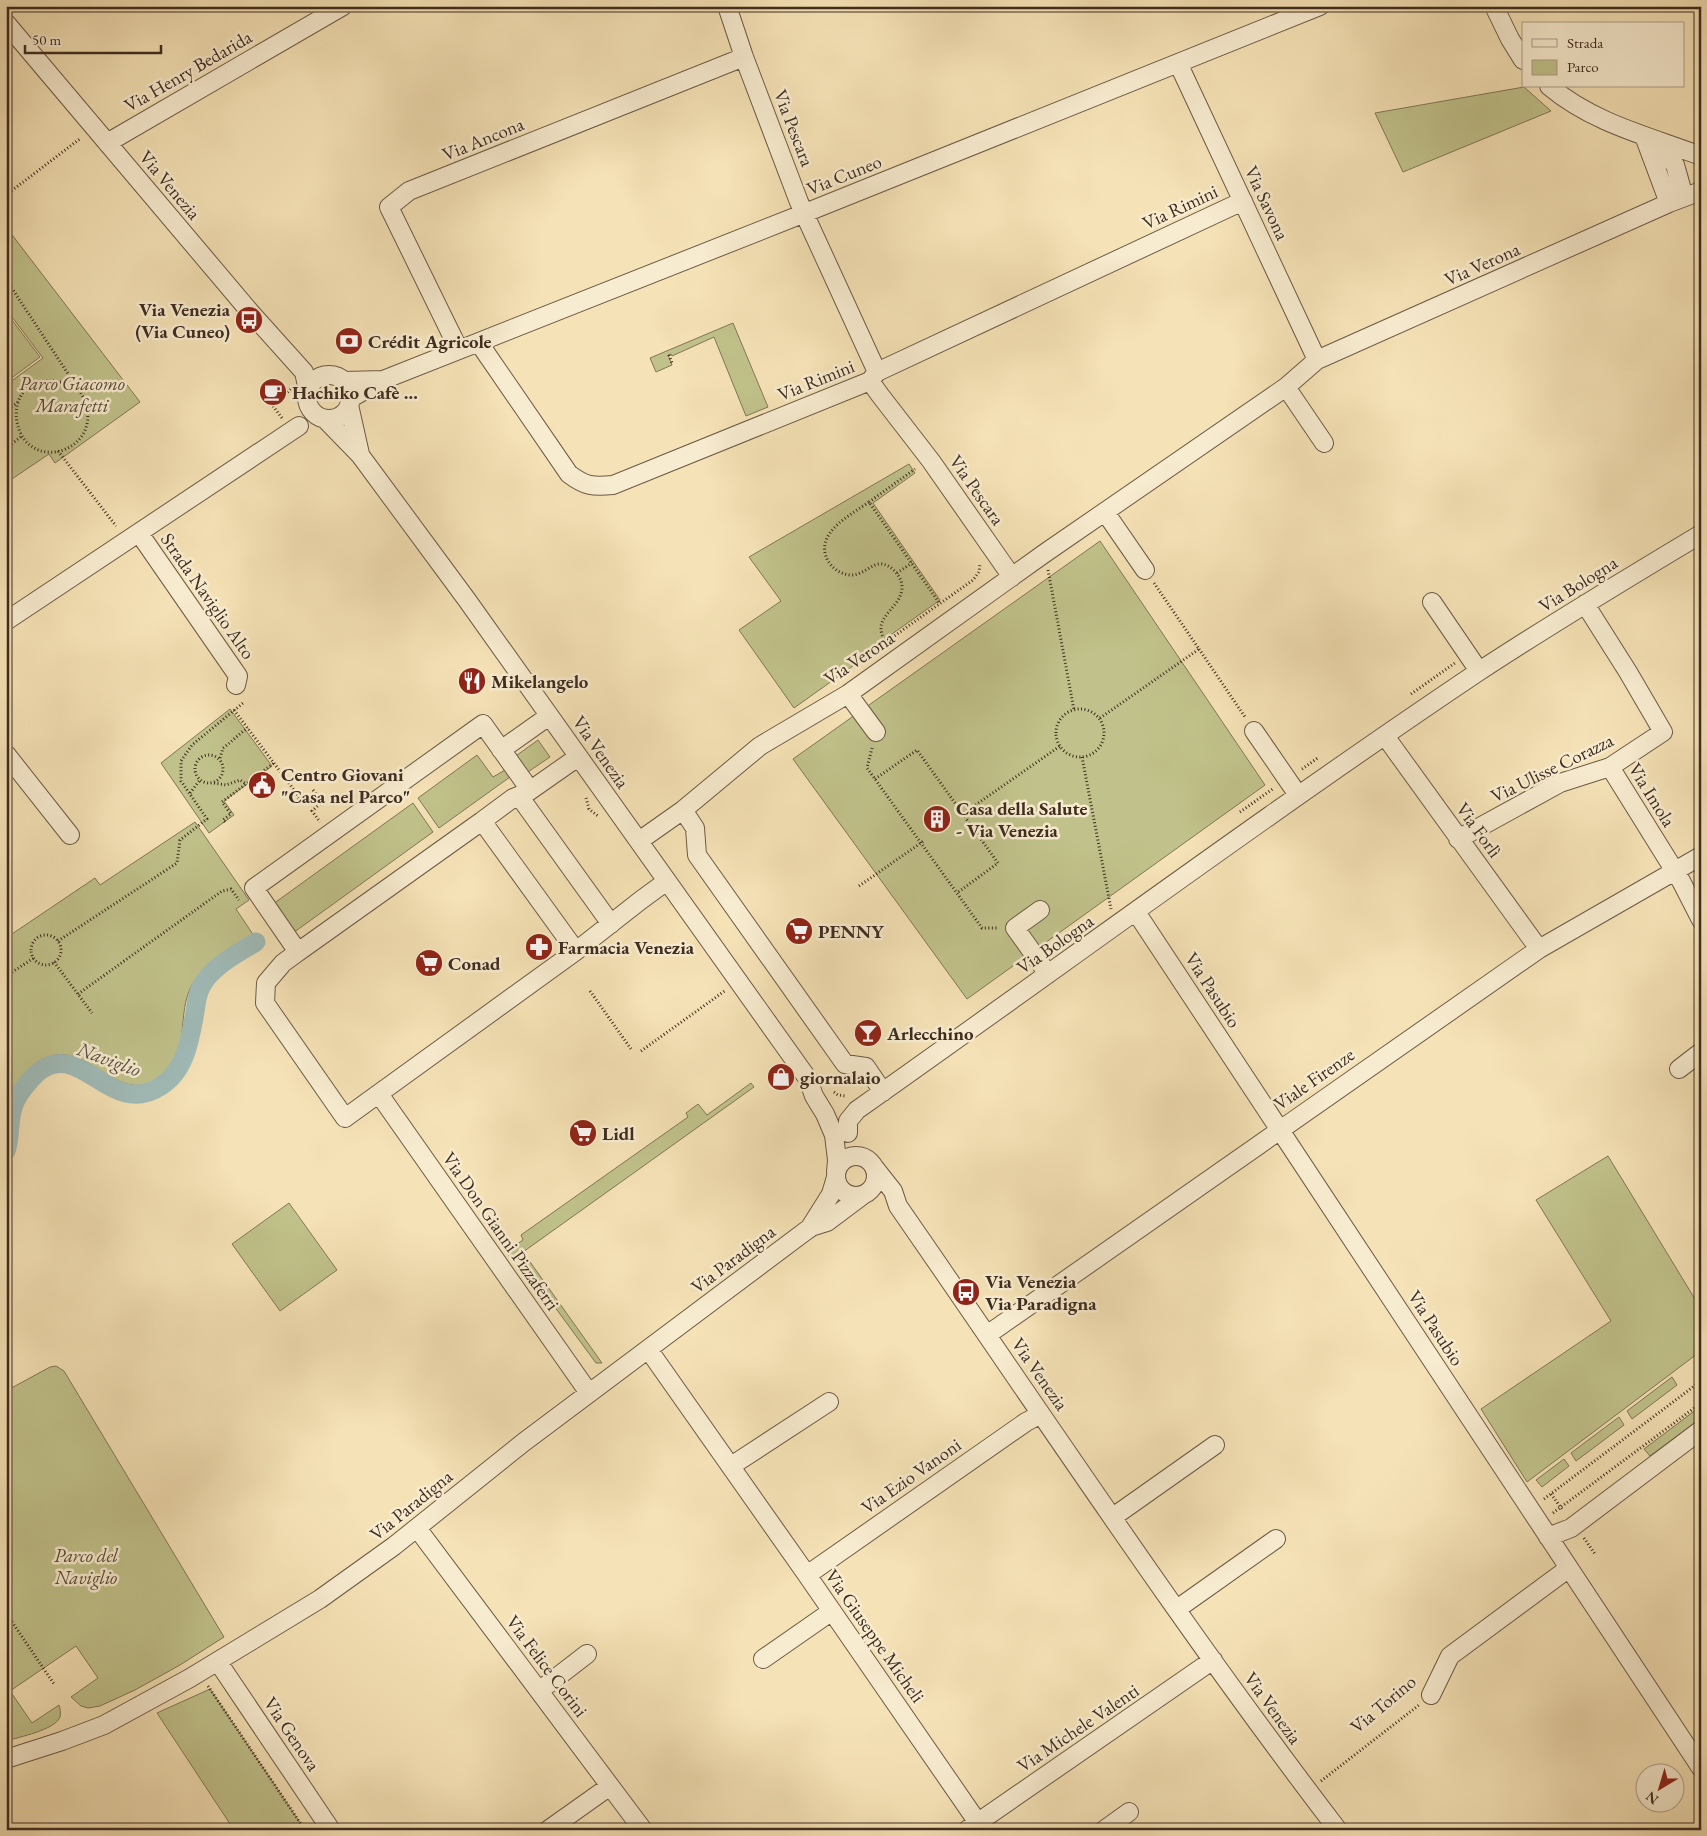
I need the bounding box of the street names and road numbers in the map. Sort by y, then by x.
street label: Via Henry Bedarida [120,24,257,118]
street label: Via Pescara [768,86,820,170]
street label: Via Ancona [438,111,528,167]
street label: Via Venezia [134,145,207,225]
street label: Via Cuneo [803,149,885,201]
street label: Via Savona [1239,162,1295,245]
street label: Via Rimini [1138,178,1222,235]
street label: Via Verona [1440,236,1524,292]
street label: Via Rimini [774,353,858,407]
street label: Via Pescara [944,450,1011,530]
street label: Strada Naviglio Alto [155,528,261,664]
street label: Via Bologna [1534,550,1623,618]
street label: Via Verona [819,625,900,691]
street label: Via Venezia [567,711,635,794]
street label: Via Ulisse Corazza [1487,727,1618,808]
street label: Via Imola [1623,758,1682,832]
street label: Via Forlì [1451,797,1508,863]
street label: Via Bologna [1012,908,1099,980]
street label: Via Pasubio [1179,947,1247,1033]
street label: Viale Firenze [1269,1042,1359,1116]
street label: Via Don Gianni Pizzaferri [437,1147,565,1315]
street label: Via Paradigna [686,1219,781,1299]
street label: Via Pasubio [1402,1285,1470,1371]
street label: Via Venezia [1006,1333,1074,1416]
street label: Via Ezio Vanoni [856,1432,966,1520]
street label: Via Paradigna [364,1464,458,1546]
street label: Via Giuseppe Micheli [820,1564,931,1708]
street label: Via Felice Corini [500,1610,594,1722]
street label: Via Venezia [1238,1667,1308,1749]
street label: Via Torino [1345,1669,1421,1739]
street label: Via Michele Valenti [1012,1678,1144,1778]
street label: Via Genova [258,1692,326,1776]

